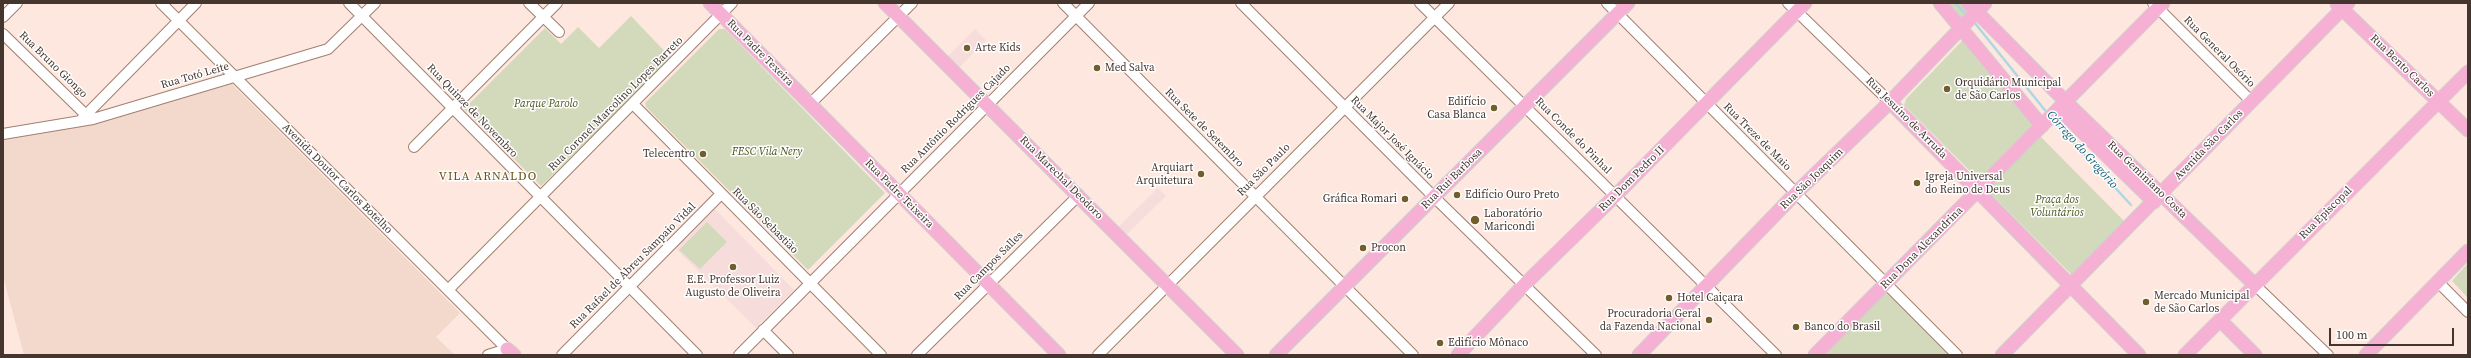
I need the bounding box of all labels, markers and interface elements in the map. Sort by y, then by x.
street label: Rua General Osório [2181,14,2257,90]
street label: Rua Padre Texeira [724,17,796,89]
street label: Rua Bruno Giongo [16,29,90,101]
street label: Rua Bento Carlos [2367,32,2437,100]
street label: Rua Coronel Marcolino Lopes Barreto [546,34,686,174]
place label: Arte Kids [975,41,1021,55]
marker: Arte Kids [962,43,972,53]
street label: Rua Totó Leite [159,60,231,92]
street label: Rua Quinze de Novembro [424,61,520,161]
place label: Med Salva [1105,61,1154,75]
street label: Rua Antônio Rodrigues Cajado [899,62,1013,176]
marker: Med Salva [1092,63,1102,73]
street label: Rua Jesuíno de Arruda [1862,74,1950,162]
place label: Orquidário Municipal de São Carlos [1955,76,2061,102]
marker: Orquidário Municipal de São Carlos [1942,84,1952,94]
street label: Rua Sete de Setembro [1162,86,1246,170]
street label: Rua Major José Ignácio [1348,94,1436,182]
place label: Edifício Casa Blanca [1427,95,1486,121]
street label: Rua Conde do Pinhal [1532,95,1614,177]
park label: Parque Parolo [514,97,578,111]
street label: Rua Treze de Maio [1720,100,1794,174]
marker: Edifício Casa Blanca [1489,103,1499,113]
street label: Avenida São Carlos [2172,107,2246,183]
water label: Córrego do Gregório [2043,108,2121,192]
street label: Avenida Doutor Carlos Botelho [279,121,395,237]
street label: Rua Marechal Deodoro [1017,134,1105,222]
street label: Rua Geminiano Costa [2104,139,2190,221]
street label: Rua São Paulo [1235,141,1293,199]
street label: Rua Dom Pedro II [1596,143,1668,215]
park label: FESC Vila Nery [732,145,802,159]
street label: Rua Rui Barbosa [1419,146,1485,212]
street label: Rua São Joaquim [1778,146,1846,212]
place label: Telecentro [643,147,695,161]
marker: Telecentro [698,149,708,159]
street label: Rua Padre Teixeira [862,157,936,231]
place label: Arquiart Arquitetura [1136,161,1193,187]
marker: Arquiart Arquitetura [1196,169,1206,179]
district label: VILA ARNALDO [439,170,537,184]
place label: Igreja Universal do Reino de Deus [1925,170,2010,196]
marker: Igreja Universal do Reino de Deus [1912,178,1922,188]
street label: Rua Episcopal [2297,184,2355,242]
street label: Rua São Sebastião [729,185,801,257]
place label: Edifício Ouro Preto [1465,188,1559,202]
marker: Edifício Ouro Preto [1452,190,1462,200]
place label: Gráfica Romari [1323,192,1397,206]
park label: Praça dos Voluntários [2030,193,2084,219]
marker: Gráfica Romari [1400,194,1410,204]
street label: Rua Rafael de Abreu Sampaio Vidal [567,200,699,332]
street label: Rua Dona Alexandrina [1878,204,1966,292]
place label: Laboratório Maricondi [1484,207,1542,233]
marker: Laboratório Maricondi [1469,214,1481,226]
street label: Rua Campos Salles [952,229,1026,303]
place label: Procon [1371,241,1406,255]
marker: Procon [1358,243,1368,253]
marker: E.E. Professor Luiz Augusto de Oliveira [728,262,738,272]
place label: E.E. Professor Luiz Augusto de Oliveira [685,273,781,299]
place label: Mercado Municipal de São Carlos [2154,289,2250,315]
place label: Hotel Caiçara [1677,291,1743,305]
marker: Hotel Caiçara [1664,293,1674,303]
marker: Mercado Municipal de São Carlos [2141,297,2151,307]
place label: Procuradoria Geral da Fazenda Nacional [1600,307,1701,333]
marker: Procuradoria Geral da Fazenda Nacional [1704,315,1714,325]
place label: Banco do Brasil [1804,320,1880,334]
scale bar [2331,320,2456,346]
marker: Banco do Brasil [1791,322,1801,332]
text: 100 m [2336,327,2368,343]
place label: Edifício Mônaco [1448,336,1528,350]
marker: Edifício Mônaco [1435,338,1445,348]

